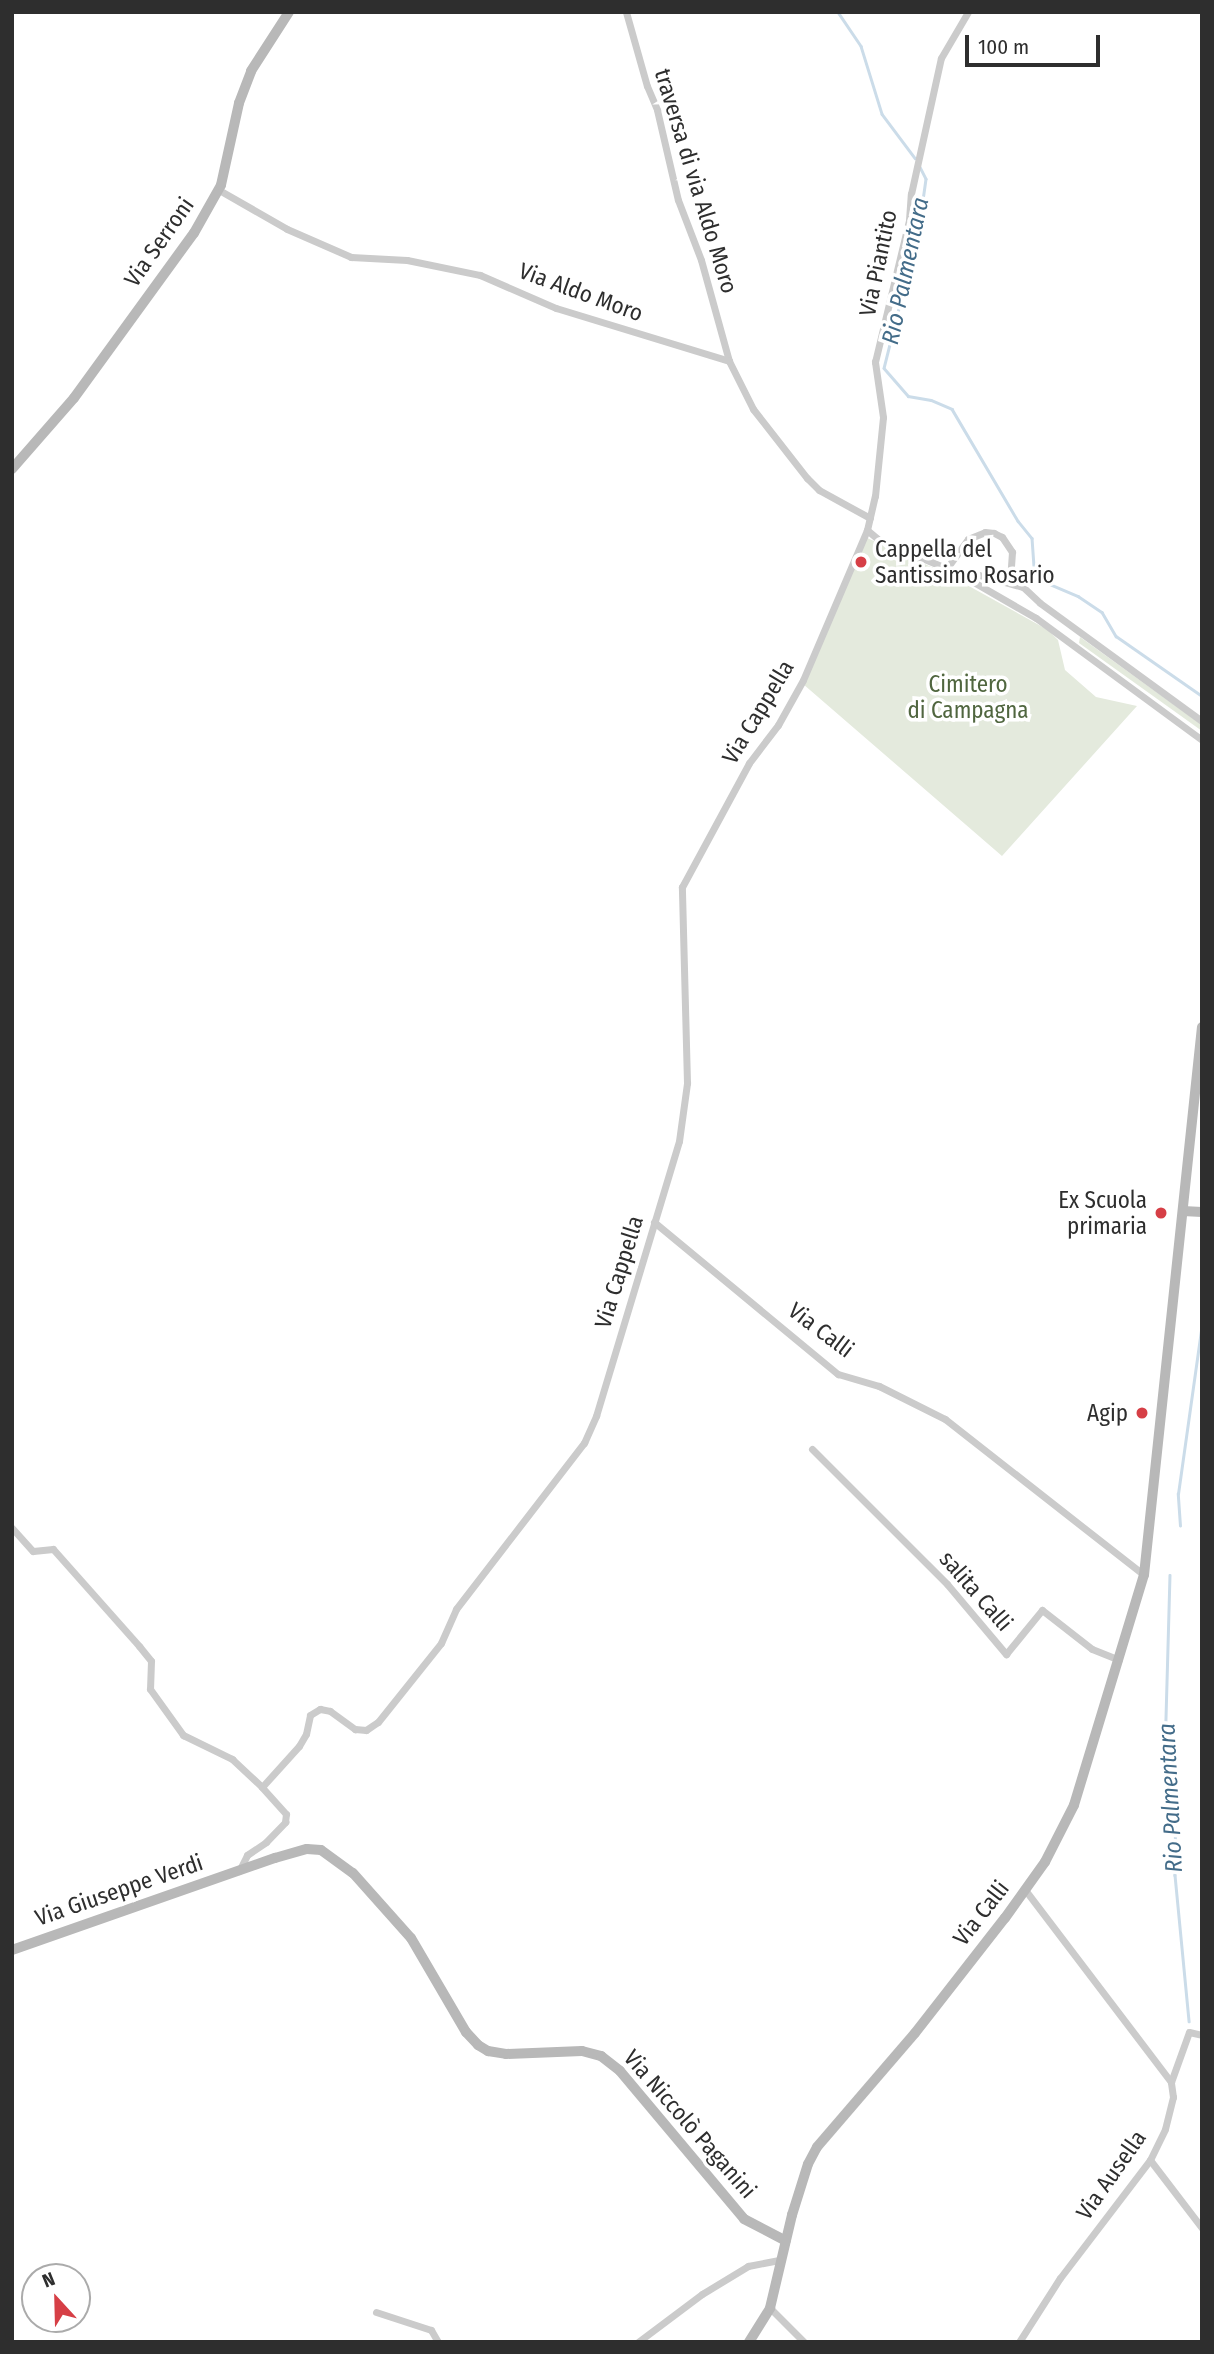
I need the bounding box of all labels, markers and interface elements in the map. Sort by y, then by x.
scale bar [969,21,1104,65]
text: 100 m [978,34,1029,60]
street label: traversa di via Aldo Moro [649,65,743,297]
street label: Via Serroni [118,192,200,292]
water label: Rio Palmentara [876,195,936,347]
street label: Via Piantito [853,207,903,319]
street label: Via Aldo Moro [515,257,647,327]
place label: Cappella del Santissimo Rosario [875,535,1055,589]
marker: Cappella del Santissimo Rosario [853,554,869,570]
street label: Via Cappella [716,655,800,769]
park label: Cimitero di Campagna [907,670,1029,724]
place label: Ex Scuola primaria [1058,1186,1147,1240]
marker: Ex Scuola primaria [1153,1205,1169,1221]
street label: Via Cappella [589,1212,649,1332]
street label: Via Calli [783,1297,859,1363]
place label: Agip [1087,1399,1128,1427]
marker: Agip [1134,1405,1150,1421]
street label: salita Calli [934,1545,1018,1637]
water label: Rio Palmentara [1153,1723,1189,1873]
street label: Via Giuseppe Verdi [31,1848,207,1932]
street label: Via Calli [947,1875,1015,1951]
street label: Via Niccolò Paganini [618,2044,762,2204]
street label: Via Ausella [1070,2125,1152,2225]
north arrow [21,2263,91,2333]
text: N [39,2267,58,2293]

